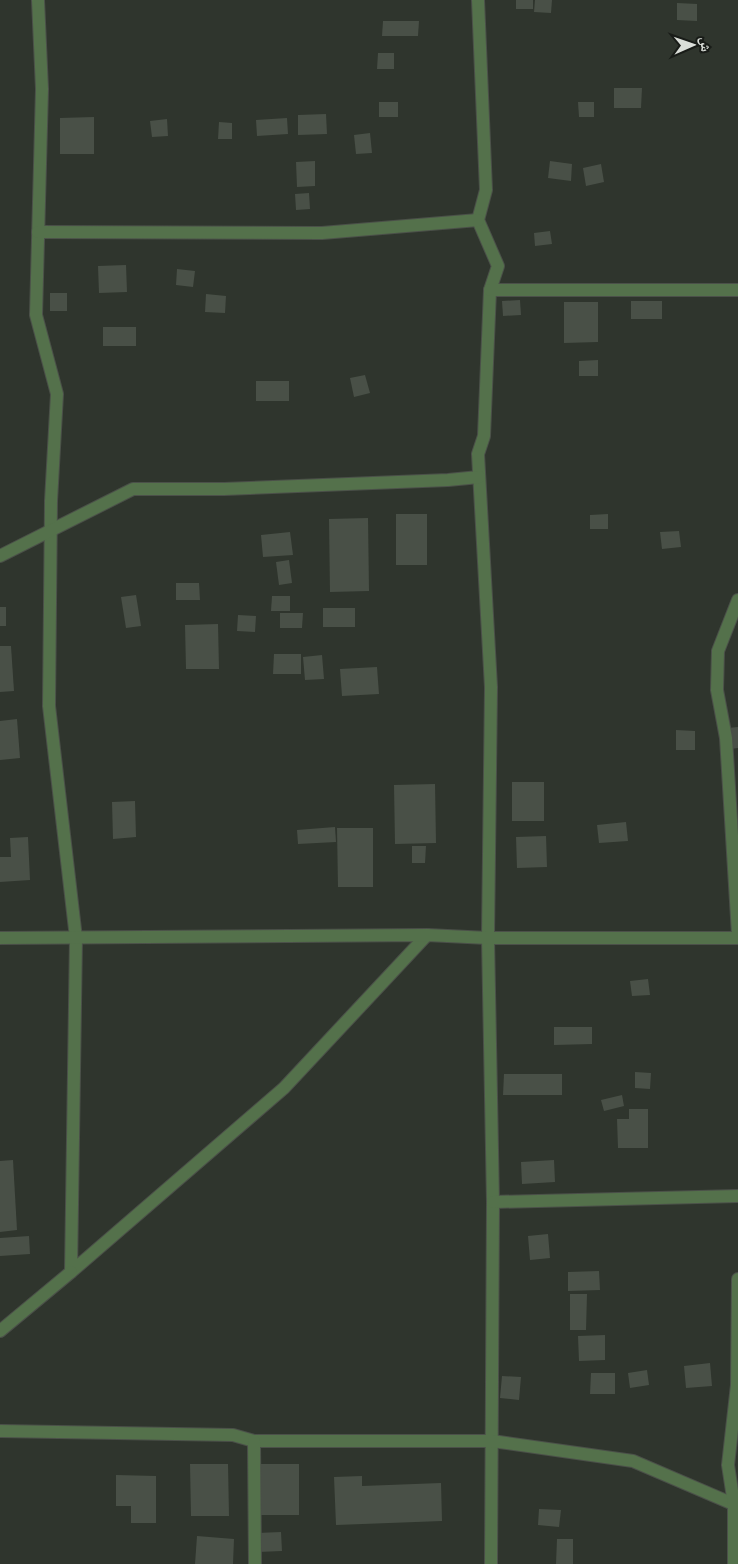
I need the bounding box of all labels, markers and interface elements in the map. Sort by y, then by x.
north arrow [668,20,718,70]
text: ش [697,37,716,52]

